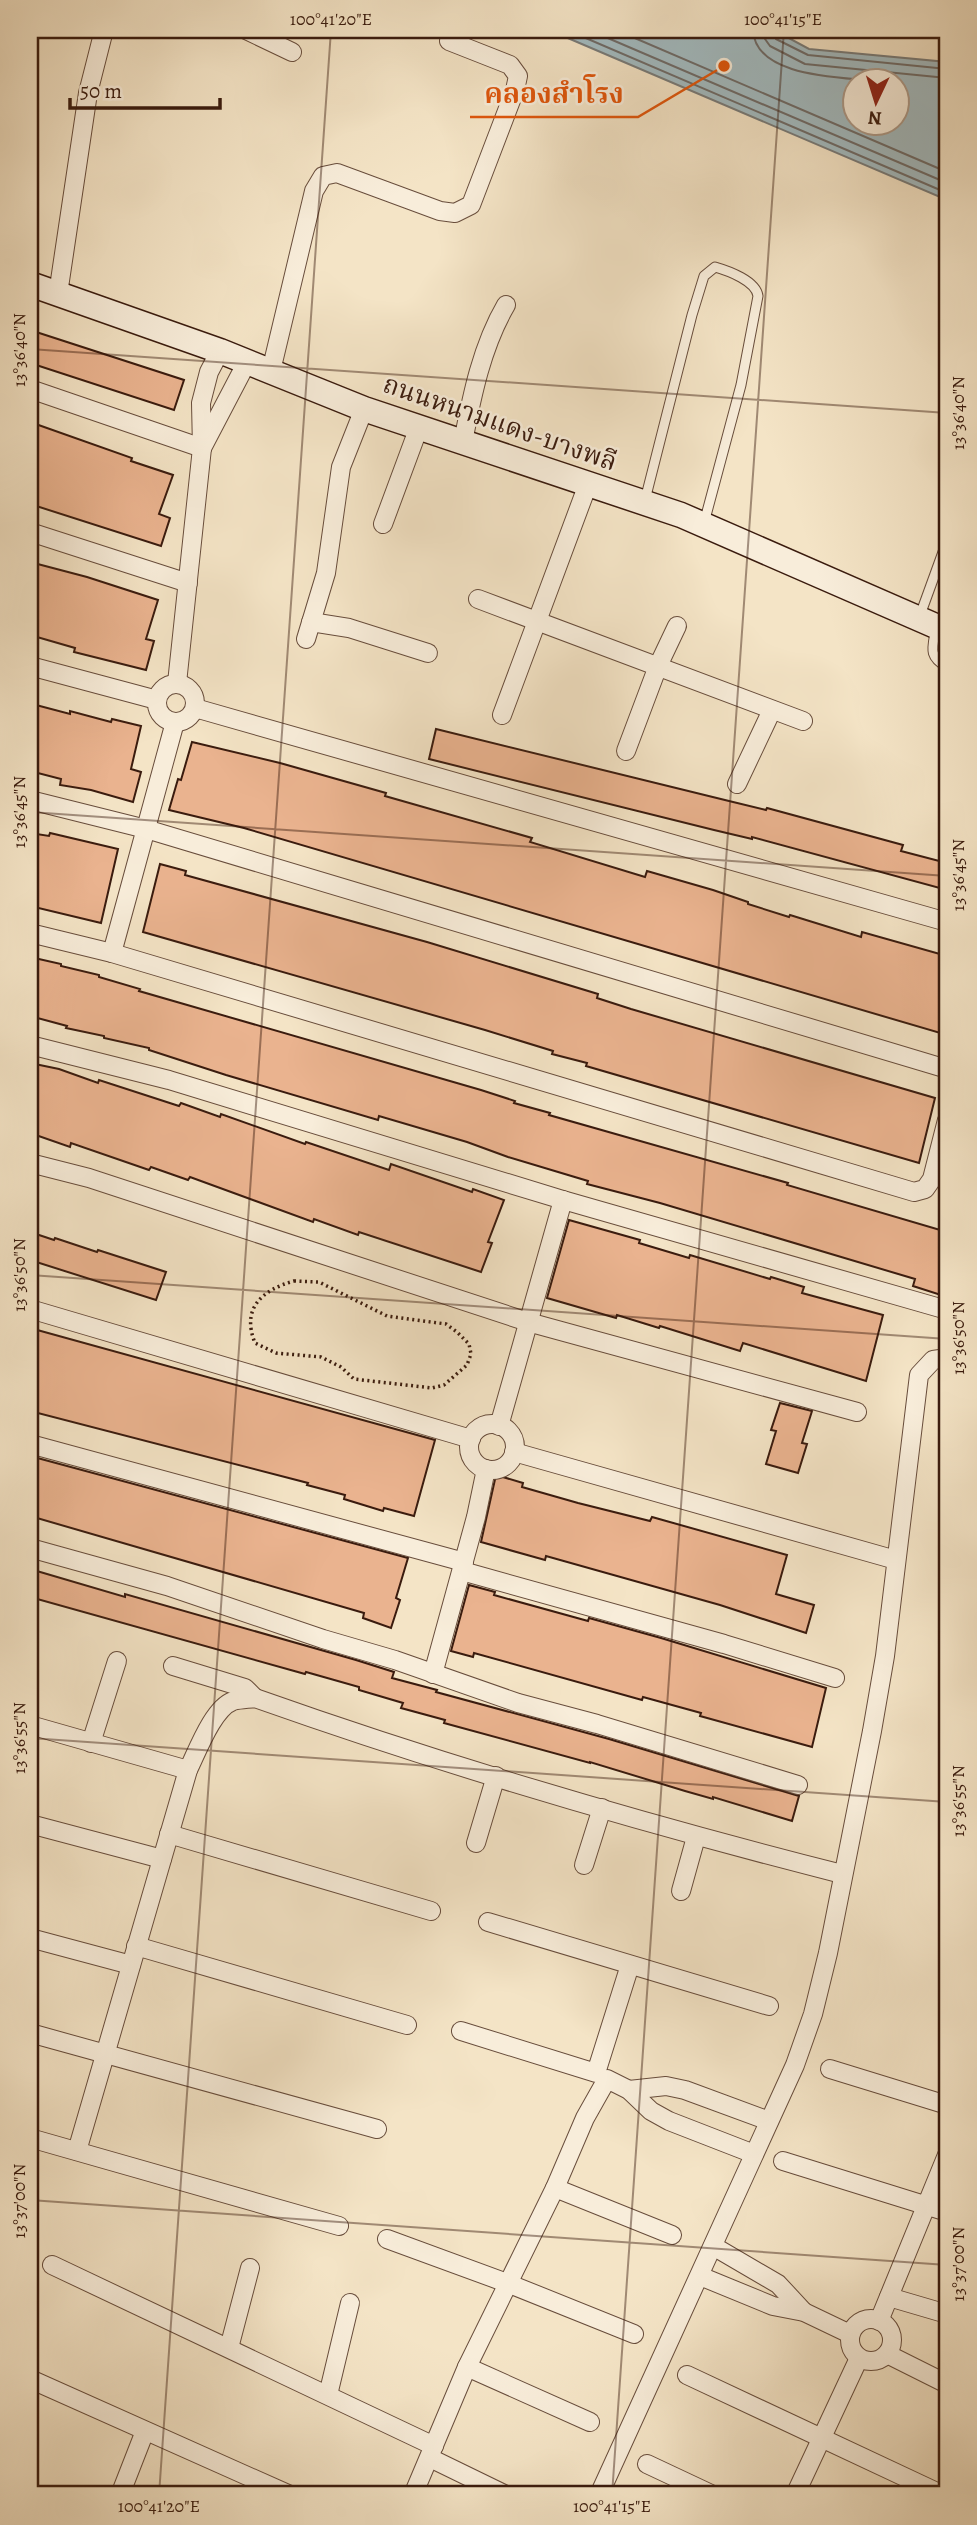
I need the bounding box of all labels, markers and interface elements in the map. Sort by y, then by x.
text: 100°41'20"E [290,7,372,31]
text: 100°41'15"E [744,7,822,31]
scale bar [70,66,220,110]
north arrow [841,66,911,136]
callout: คลองสำโรง [470,68,638,117]
text: คลองสำโรง [484,74,624,113]
text: 50 m [80,77,122,105]
text: N [867,104,883,131]
text: 13°36'40"N [7,313,31,387]
street label: ถนนหนามแดง-บางพลี [378,367,622,479]
text: 13°36'40"N [946,376,970,450]
text: 13°36'45"N [7,776,31,848]
text: 13°36'45"N [946,839,970,911]
text: 13°36'50"N [7,1238,31,1312]
text: 13°36'50"N [946,1301,970,1375]
text: 13°36'55"N [7,1702,31,1774]
text: 13°36'55"N [946,1765,970,1837]
text: 13°37'00"N [7,2164,31,2238]
text: 13°37'00"N [946,2227,970,2301]
text: 100°41'20"E [118,2494,200,2518]
text: 100°41'15"E [573,2494,651,2518]

